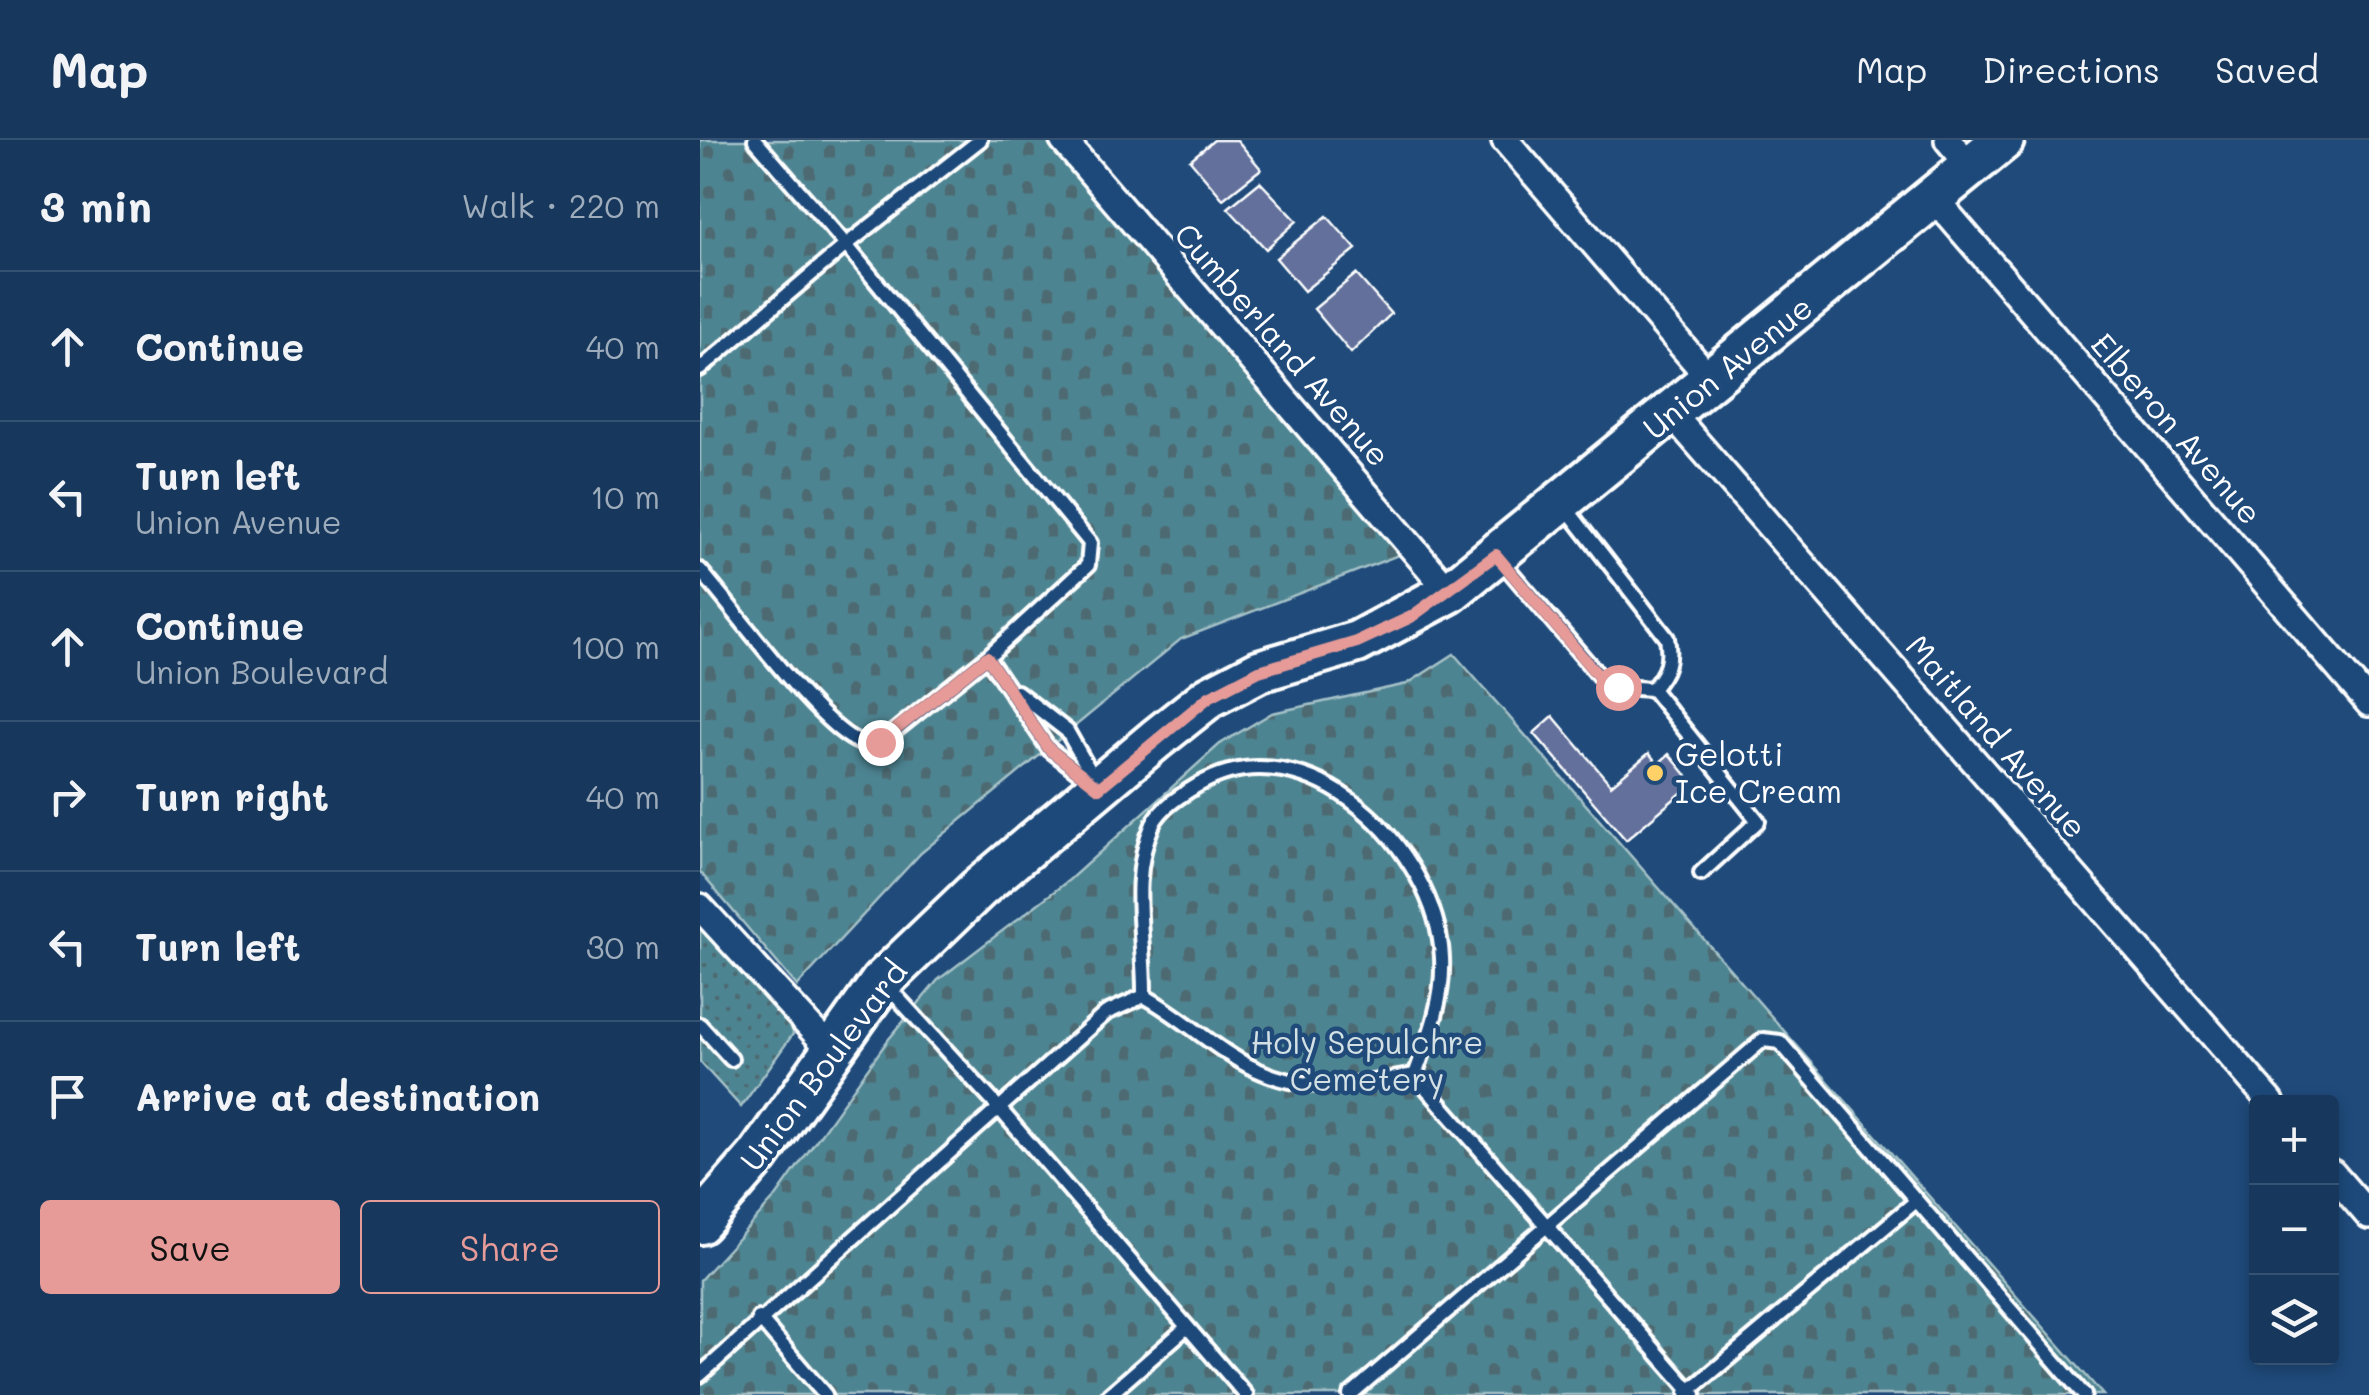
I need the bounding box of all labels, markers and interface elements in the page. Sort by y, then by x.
text: Map [50,38,149,100]
text: Map [1856,46,1927,92]
text: Directions [1982,46,2160,92]
text: Saved [2215,46,2319,92]
text: 3 min [40,178,152,233]
text: Walk · 220 m [461,184,660,226]
street label: Cumberland Avenue [1166,213,1401,474]
street label: Union Avenue [1633,285,1820,448]
icon: ahead [40,319,95,374]
text: Continue [135,321,304,371]
street label: Elberon Avenue [2083,323,2272,532]
text: 40 m [586,325,660,367]
text: Turn left [135,450,301,500]
icon: left [40,469,95,524]
text: 10 m [590,475,660,517]
text: Union Avenue [135,500,342,542]
text: Continue [135,600,304,650]
icon: ahead [40,619,95,674]
text: 100 m [570,625,660,667]
street label: Maitland Avenue [1898,625,2097,846]
text: Union Boulevard [135,650,388,692]
route start [1596,665,1642,711]
route end [858,720,904,766]
place label: Gelotti Ice Cream [1675,732,1842,811]
marker: Gelotti Ice Cream [1644,762,1666,784]
icon: right [40,769,95,824]
text: Turn right [135,771,329,821]
text: 40 m [586,775,660,817]
icon: left [40,919,95,974]
text: Turn left [135,921,301,971]
text: 30 m [586,925,660,967]
street label: Union Boulevard [729,951,915,1179]
park label: Holy Sepulchre Cemetery [1251,1020,1483,1100]
icon: arrive [40,1069,95,1124]
text: Arrive at destination [135,1071,540,1121]
map controls [2249,1095,2339,1365]
button: + [2249,1095,2339,1185]
button: − [2249,1185,2339,1275]
button: Save [40,1200,340,1294]
button: Share [360,1200,660,1294]
button: layers [2249,1275,2339,1365]

